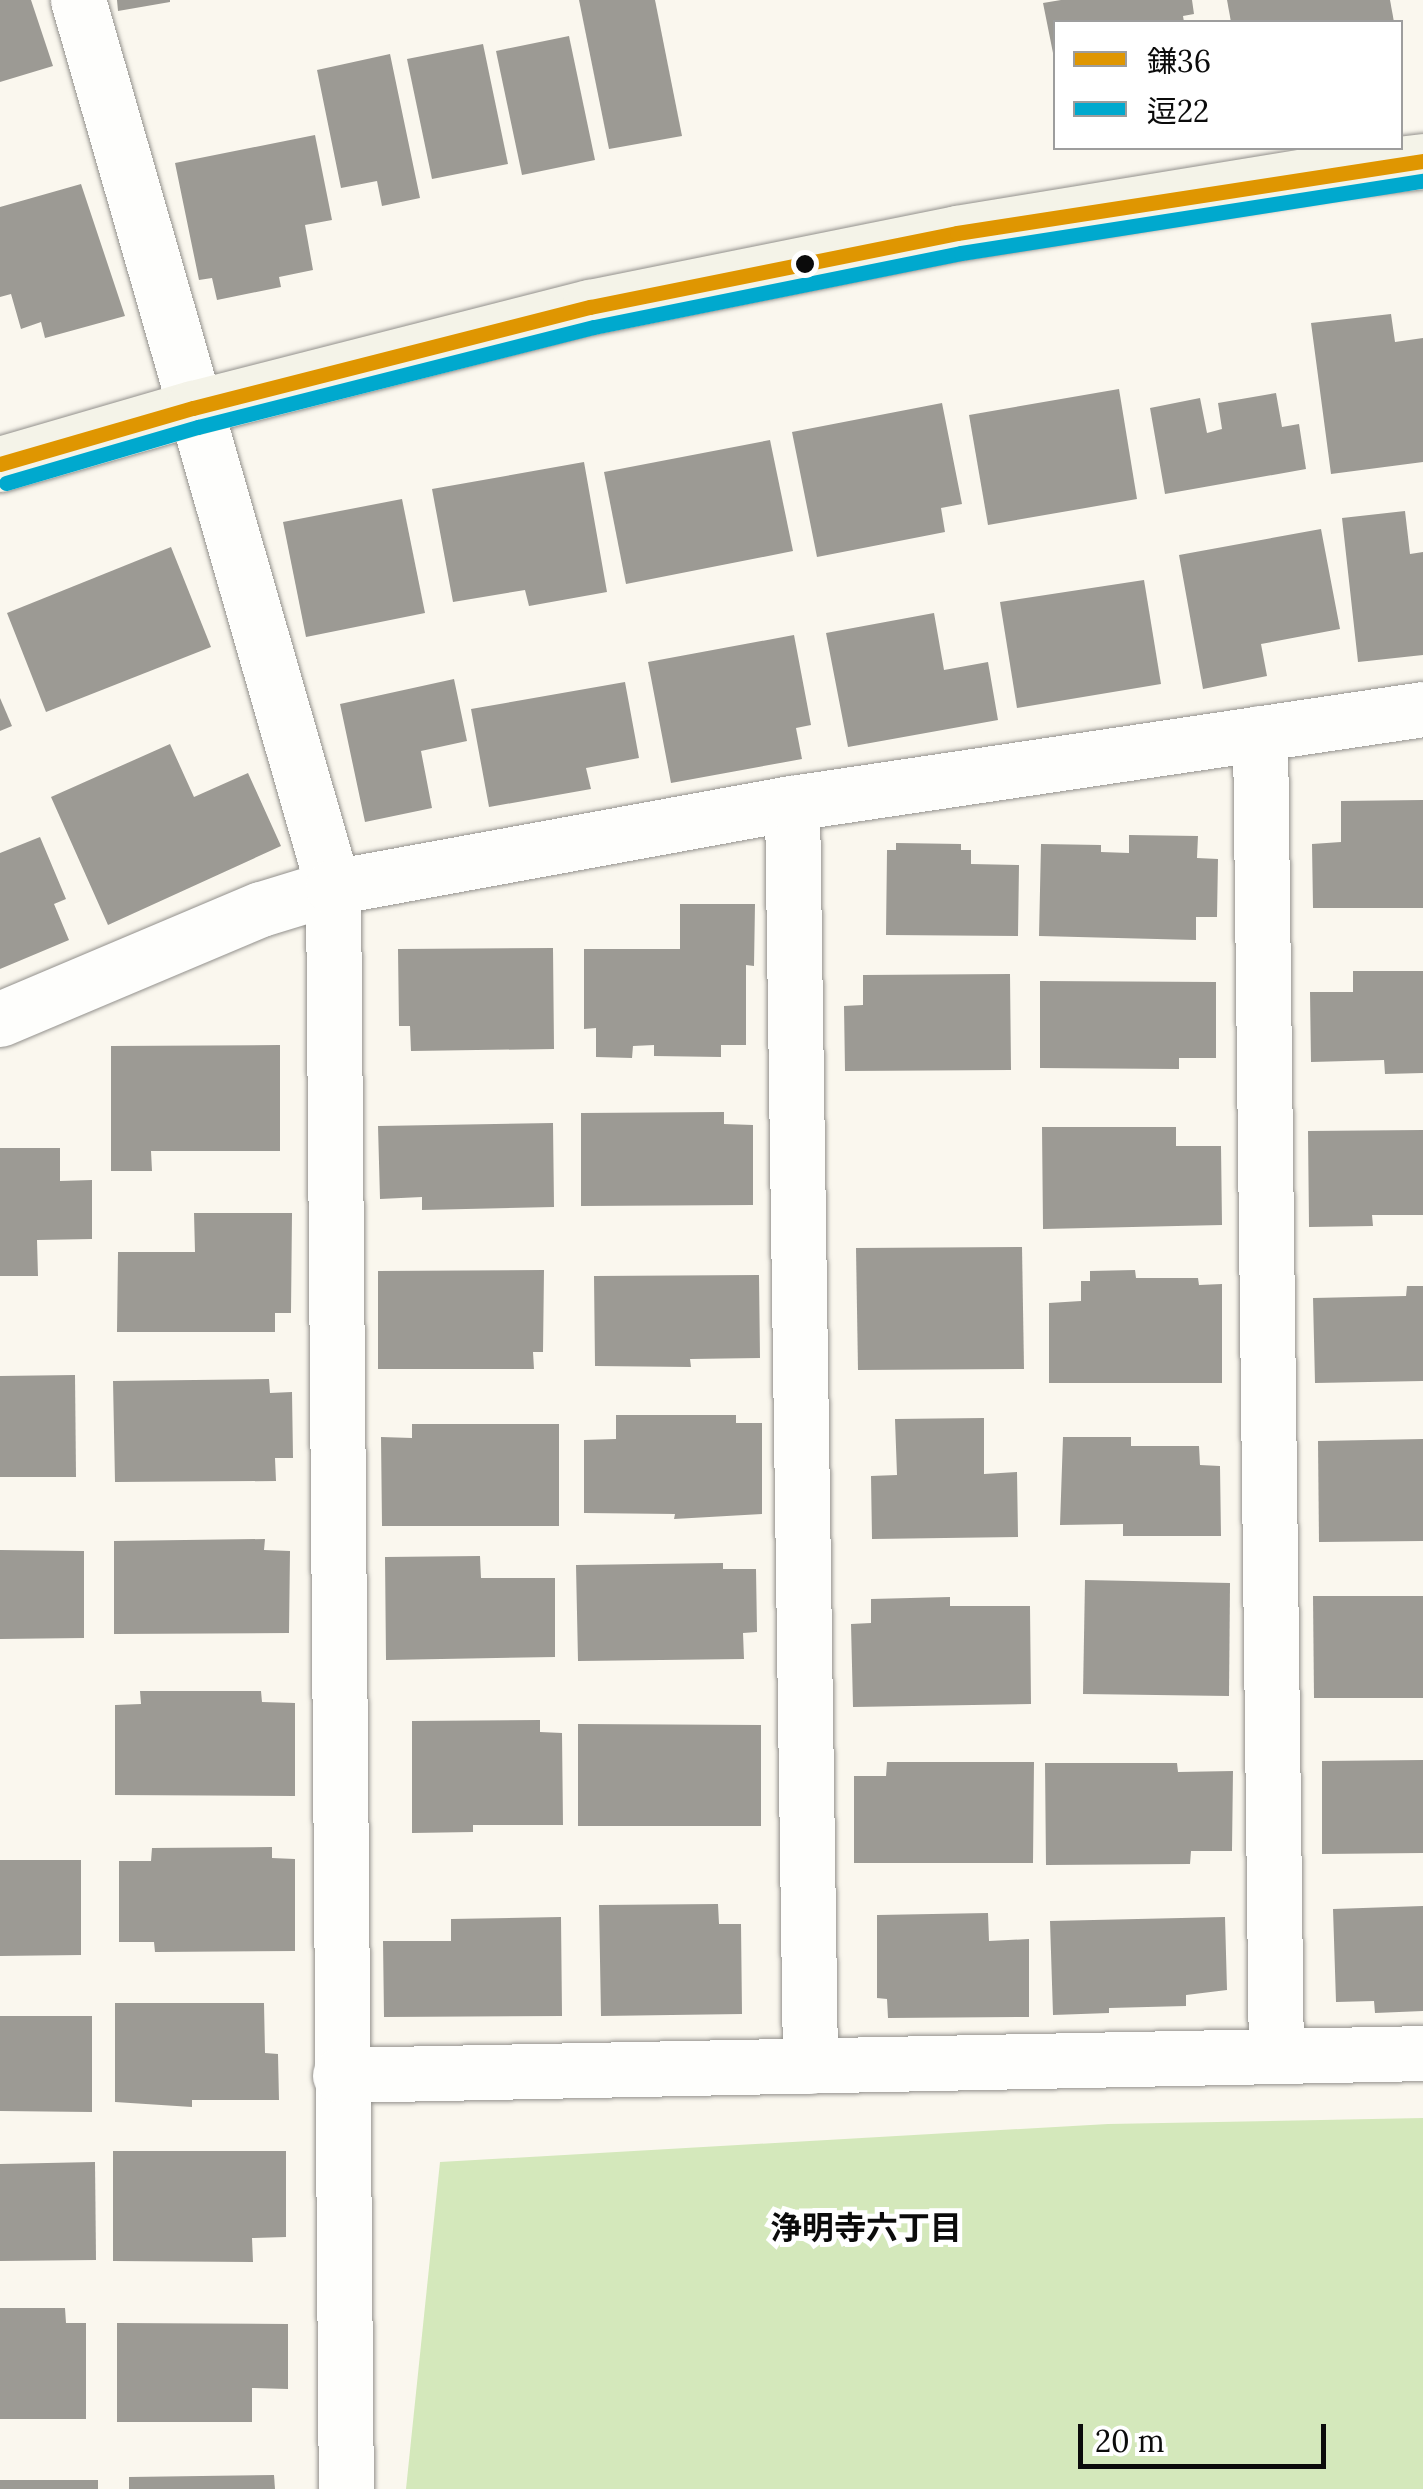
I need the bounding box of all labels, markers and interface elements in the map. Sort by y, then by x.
legend [1053,20,1403,150]
text: 鎌36 [1147,42,1211,80]
text: 逗22 [1147,92,1209,130]
unlabelled marker [795,254,815,274]
district label: 浄明寺六丁目 [770,2209,962,2247]
scale bar [1083,2404,1330,2466]
text: 20 m [1095,2422,1164,2460]

